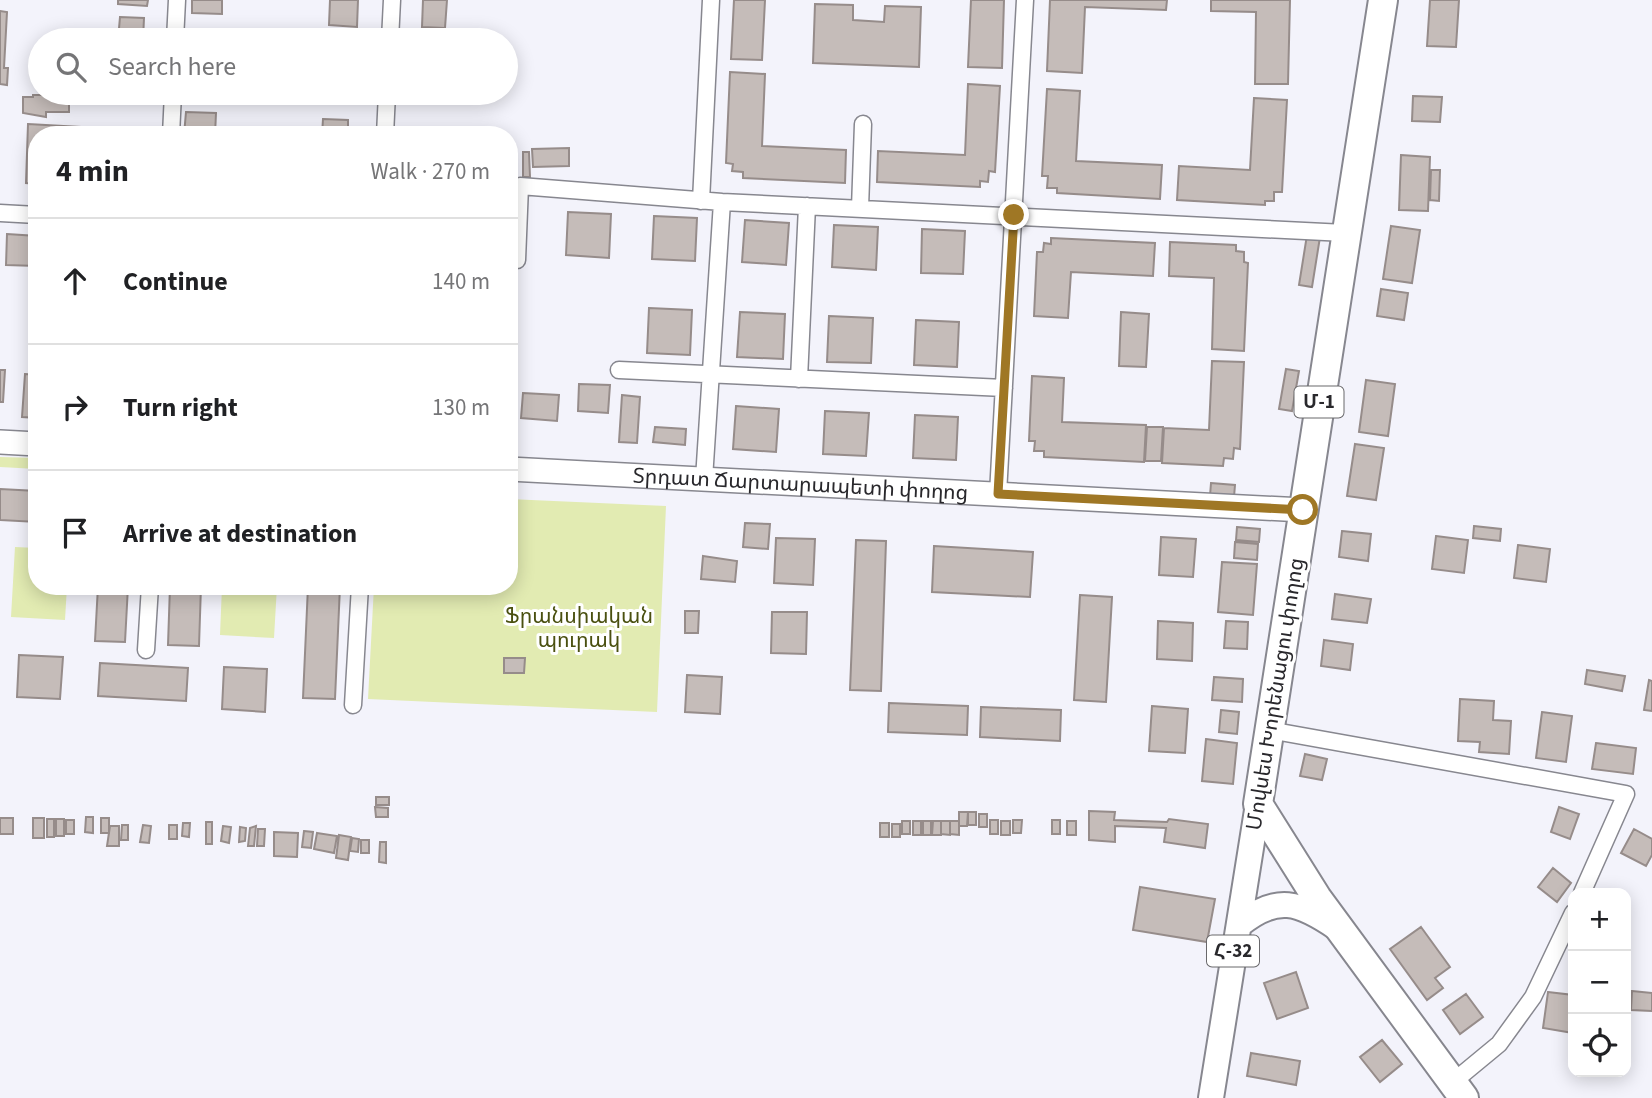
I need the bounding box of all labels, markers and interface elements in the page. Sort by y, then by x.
search box [28,28,518,105]
icon: search [52,48,90,86]
text: Search here [108,48,236,85]
text: 4 min [56,150,129,193]
text: Walk · 270 m [371,155,490,188]
route end [998,199,1029,230]
icon: ahead [56,262,94,300]
text: Continue [123,263,228,300]
text: 140 m [432,265,490,298]
road number: Մ-1 [1294,386,1344,418]
icon: right [56,388,94,426]
text: Turn right [123,389,238,426]
text: 130 m [432,391,490,424]
street label: Տրդատ Ճարտարապետի փողոց [632,460,969,508]
route start [1287,494,1318,525]
icon: arrive [56,514,94,552]
text: Arrive at destination [123,515,357,552]
street label: Մովսես Խորենացու փողոց [1239,556,1311,832]
park label: Ֆրանսիական պուրակ [505,601,653,655]
map controls [1568,888,1631,1077]
button: + [1568,888,1631,951]
road number: Հ-32 [1207,936,1259,967]
button: − [1568,951,1631,1014]
button: locate [1568,1014,1631,1077]

